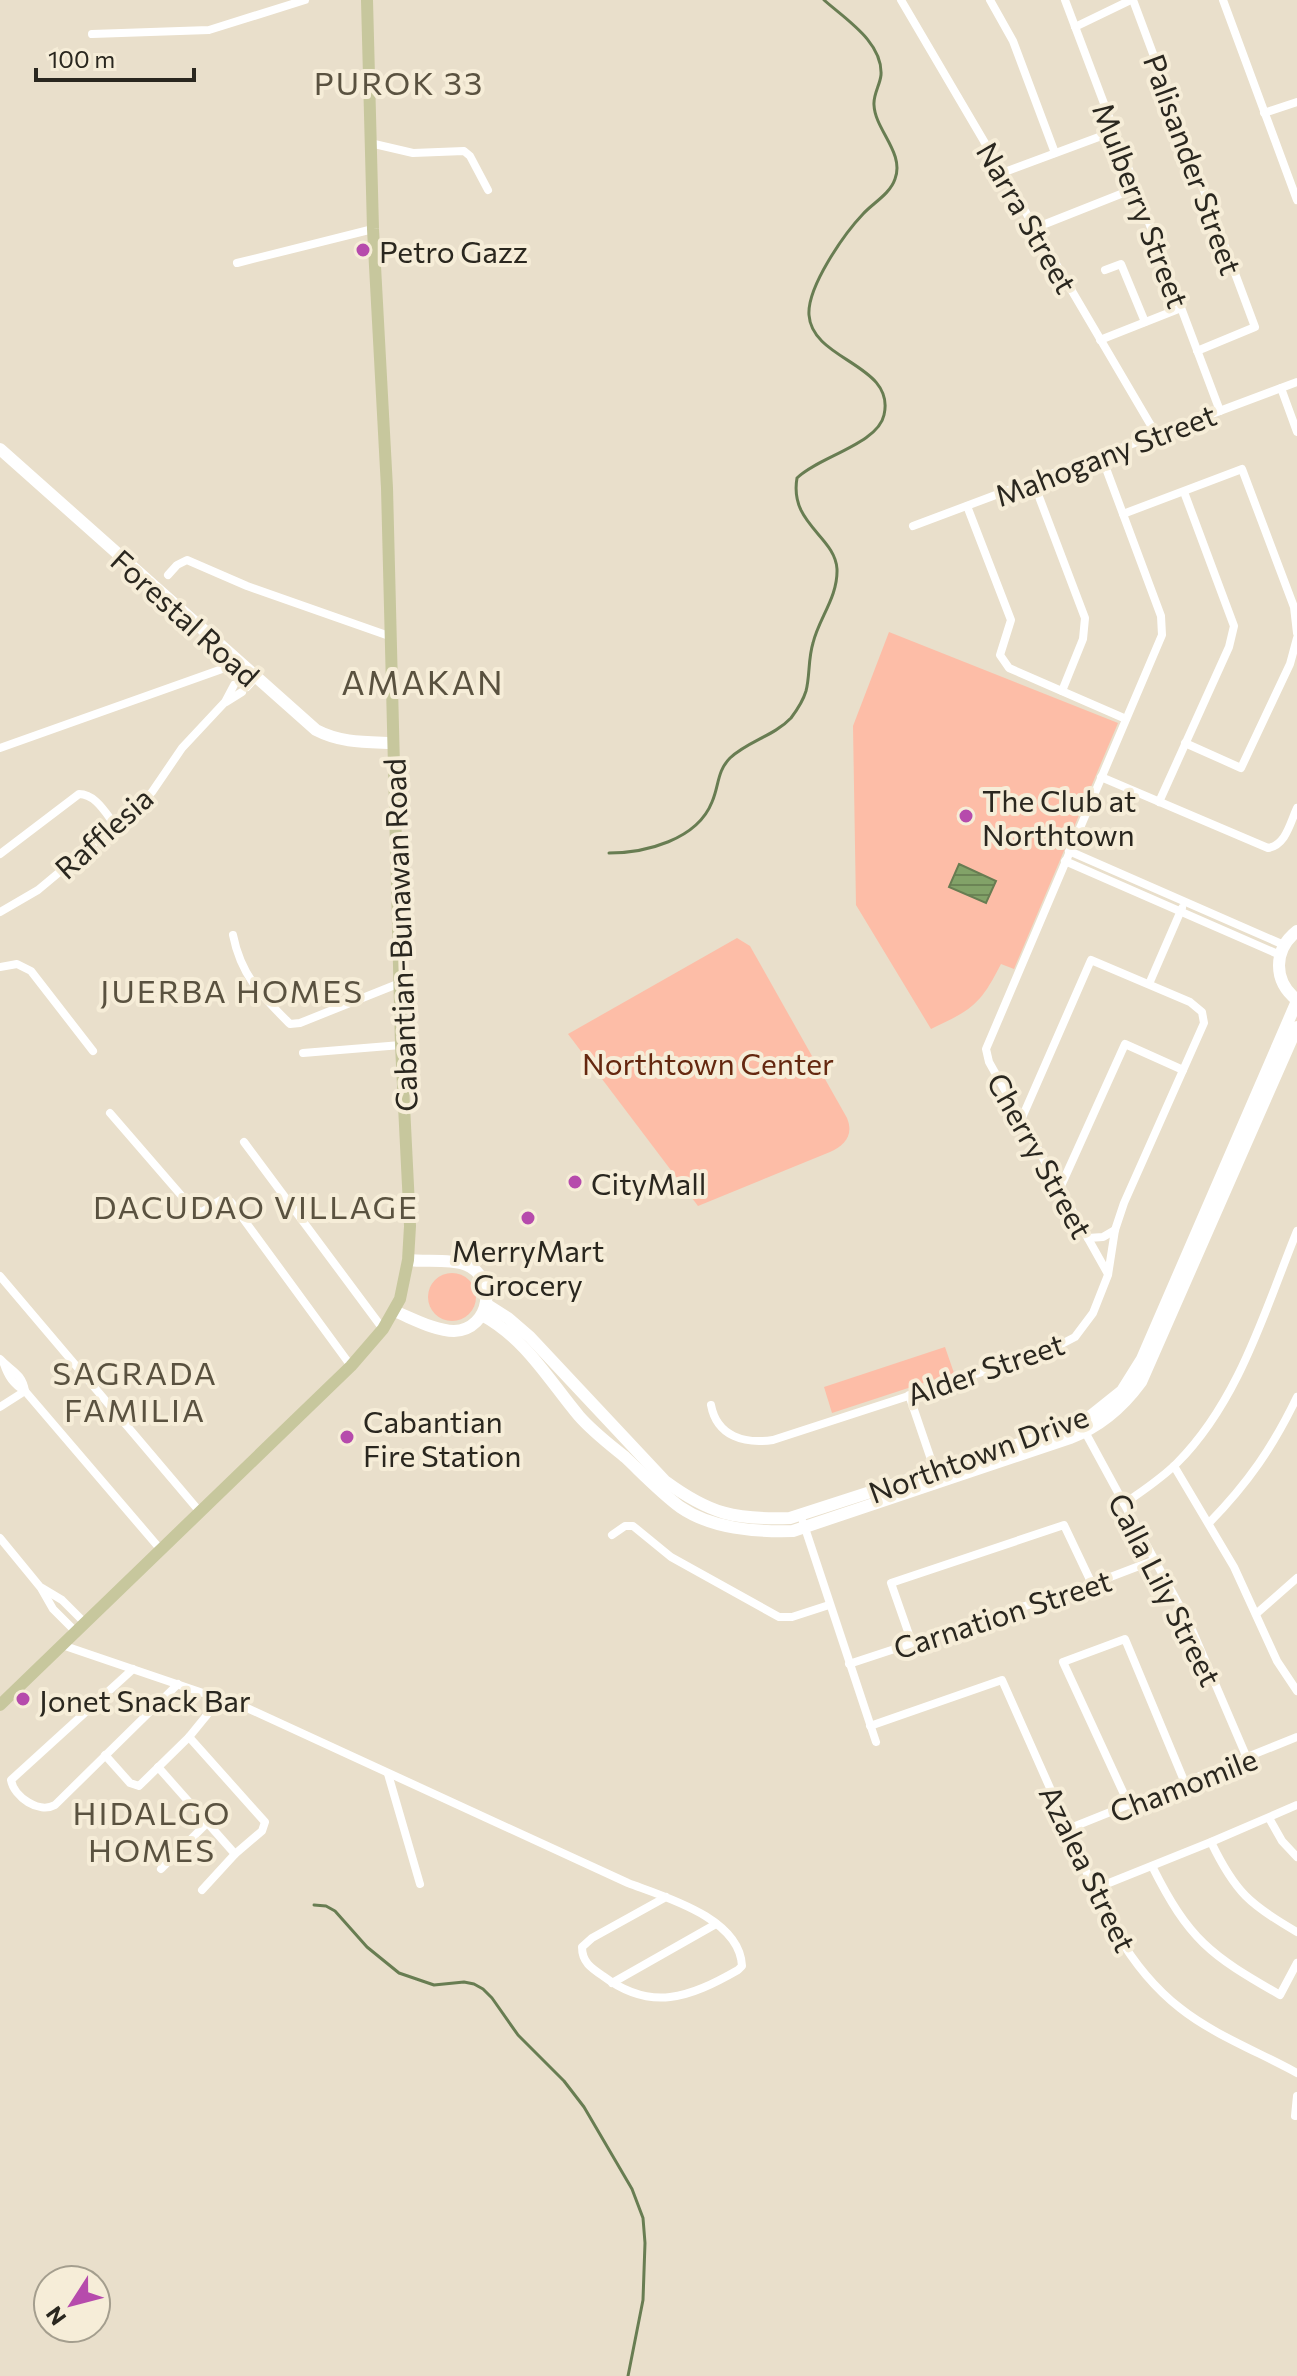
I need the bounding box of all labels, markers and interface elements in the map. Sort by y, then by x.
scale bar [36,32,194,82]
text: 100 m [48,44,115,73]
street label: Palisander Street [1137,49,1251,279]
district label: PUROK 33 [314,62,484,102]
street label: Mulberry Street [1086,97,1198,313]
street label: Narra Street [970,135,1086,299]
place label: Petro Gazz [379,232,528,269]
marker: Petro Gazz [354,241,372,259]
street label: Mahogany Street [989,395,1221,513]
street label: Forestal Road [104,541,268,693]
district label: AMAKAN [341,660,505,702]
street label: Cabantian-Bunawan Road [374,758,424,1112]
street label: Rafflesia [46,778,160,886]
place label: The Club at Northtown [982,781,1136,852]
marker: The Club at Northtown [957,807,975,825]
district label: JUERBA HOMES [100,970,364,1010]
park label: Northtown Center [582,1044,834,1081]
street label: Cherry Street [980,1066,1102,1244]
place label: CityMall [591,1164,706,1201]
marker: CityMall [566,1173,584,1191]
district label: DACUDAO VILLAGE [93,1186,419,1226]
marker: MerryMart Grocery [519,1209,537,1227]
place label: MerryMart Grocery [452,1231,604,1302]
street label: Alder Street [901,1324,1069,1412]
district label: SAGRADA FAMILIA [52,1352,218,1429]
street label: Northtown Drive [863,1396,1093,1510]
place label: Cabantian Fire Station [363,1402,521,1473]
marker: Cabantian Fire Station [338,1428,356,1446]
street label: Calla Lily Street [1102,1486,1230,1692]
street label: Carnation Street [888,1560,1116,1666]
place label: Jonet Snack Bar [39,1681,251,1718]
marker: Jonet Snack Bar [14,1690,32,1708]
street label: Chamomile [1104,1739,1262,1829]
street label: Azalea Street [1033,1779,1145,1957]
district label: HIDALGO HOMES [73,1792,231,1869]
north arrow [32,2264,112,2344]
text: N [40,2301,71,2331]

